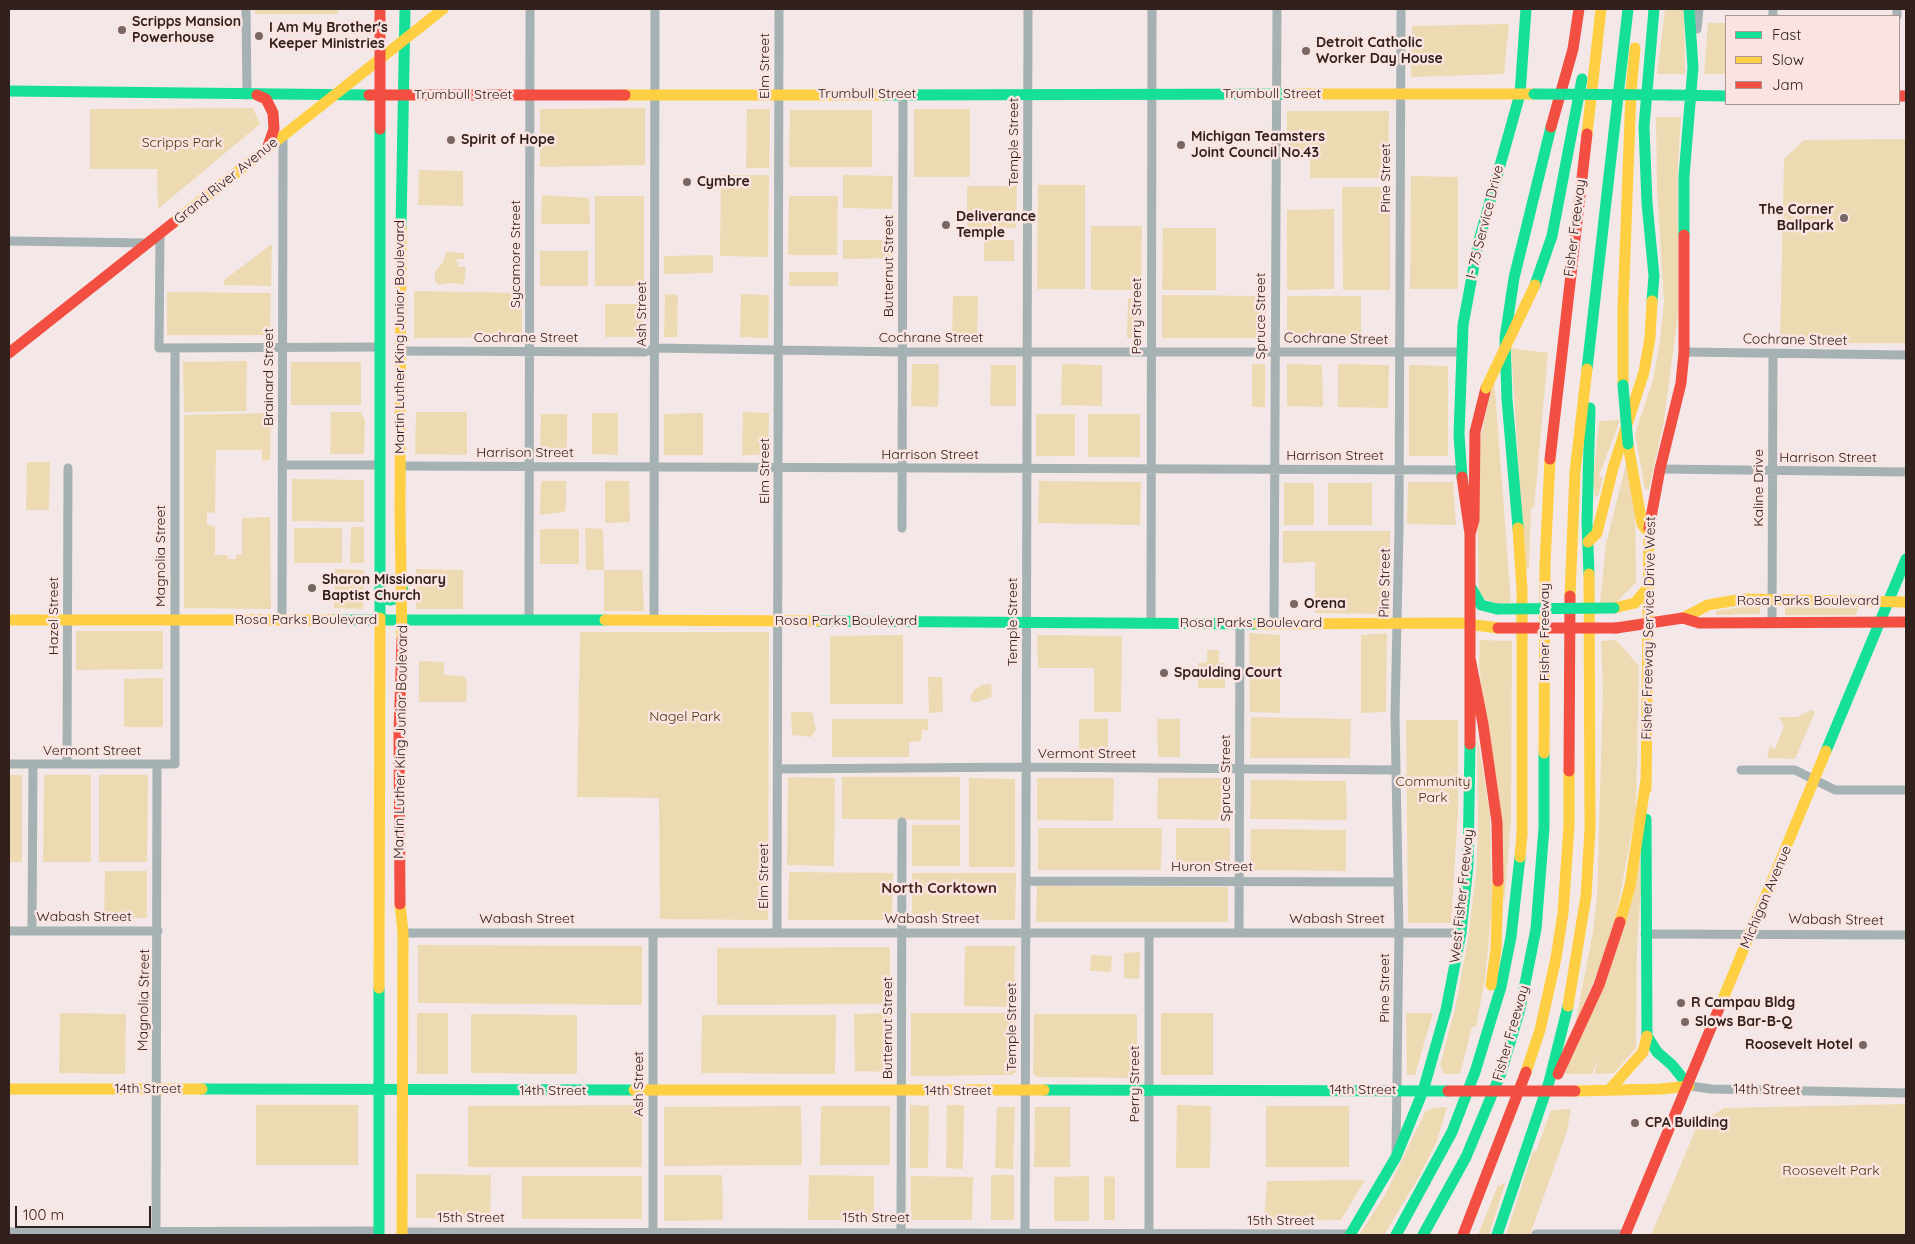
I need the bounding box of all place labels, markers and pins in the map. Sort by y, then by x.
place label: Scripps Mansion Powerhouse [132,14,241,46]
place label: I Am My Brother's Keeper Ministries [269,20,388,52]
marker: Scripps Mansion Powerhouse [116,24,128,36]
marker: I Am My Brother's Keeper Ministries [253,30,265,42]
place label: Detroit Catholic Worker Day House [1316,35,1443,68]
marker: Detroit Catholic Worker Day House [1300,45,1312,57]
place label: Michigan Teamsters Joint Council No.43 [1191,129,1325,162]
place label: Spirit of Hope [461,132,555,148]
marker: Spirit of Hope [445,134,457,146]
marker: Michigan Teamsters Joint Council No.43 [1175,139,1187,151]
place label: Cymbre [697,174,750,190]
marker: Cymbre [681,176,693,188]
place label: The Corner Ballpark [1759,202,1834,234]
place label: Deliverance Temple [956,209,1036,242]
marker: The Corner Ballpark [1838,212,1850,224]
marker: Deliverance Temple [940,219,952,231]
place label: Sharon Missionary Baptist Church [322,572,446,604]
marker: Sharon Missionary Baptist Church [306,582,318,594]
place label: Orena [1304,596,1346,612]
marker: Orena [1288,598,1300,610]
place label: Spaulding Court [1174,665,1282,681]
marker: Spaulding Court [1158,667,1170,679]
place label: R Campau Bldg [1691,995,1795,1011]
marker: R Campau Bldg [1675,997,1687,1009]
place label: Slows Bar-B-Q [1695,1014,1792,1030]
marker: Slows Bar-B-Q [1679,1016,1691,1028]
place label: Roosevelt Hotel [1745,1037,1853,1053]
marker: Roosevelt Hotel [1857,1039,1869,1051]
place label: CPA Building [1645,1115,1728,1131]
marker: CPA Building [1629,1117,1641,1129]

